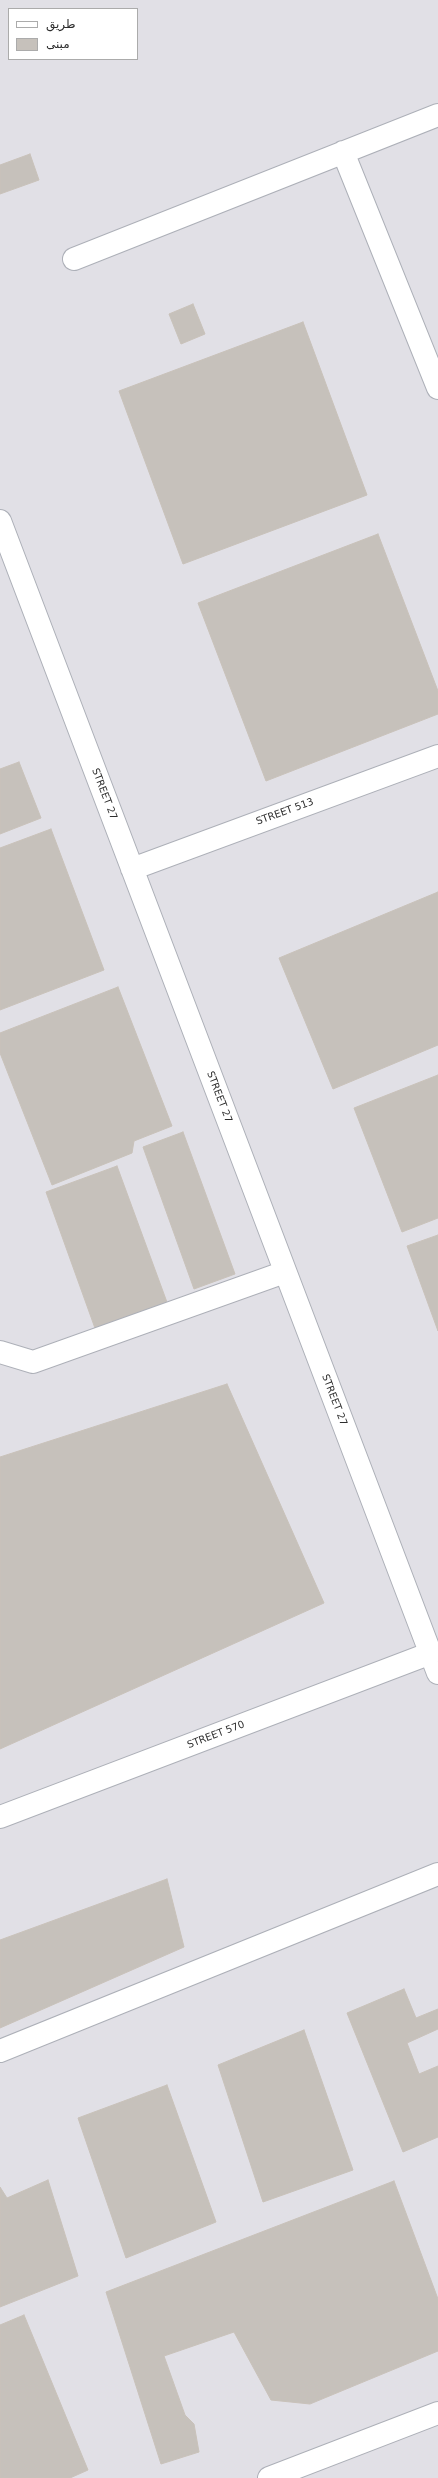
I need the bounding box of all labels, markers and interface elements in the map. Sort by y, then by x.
legend [8,8,138,60]
text: طريق [46,17,76,31]
text: مبنى [46,37,70,51]
street label: STREET 27 [89,767,119,821]
street label: STREET 513 [255,796,315,828]
street label: STREET 27 [204,1070,234,1124]
street label: STREET 27 [319,1373,349,1427]
street label: STREET 570 [186,1719,246,1751]

